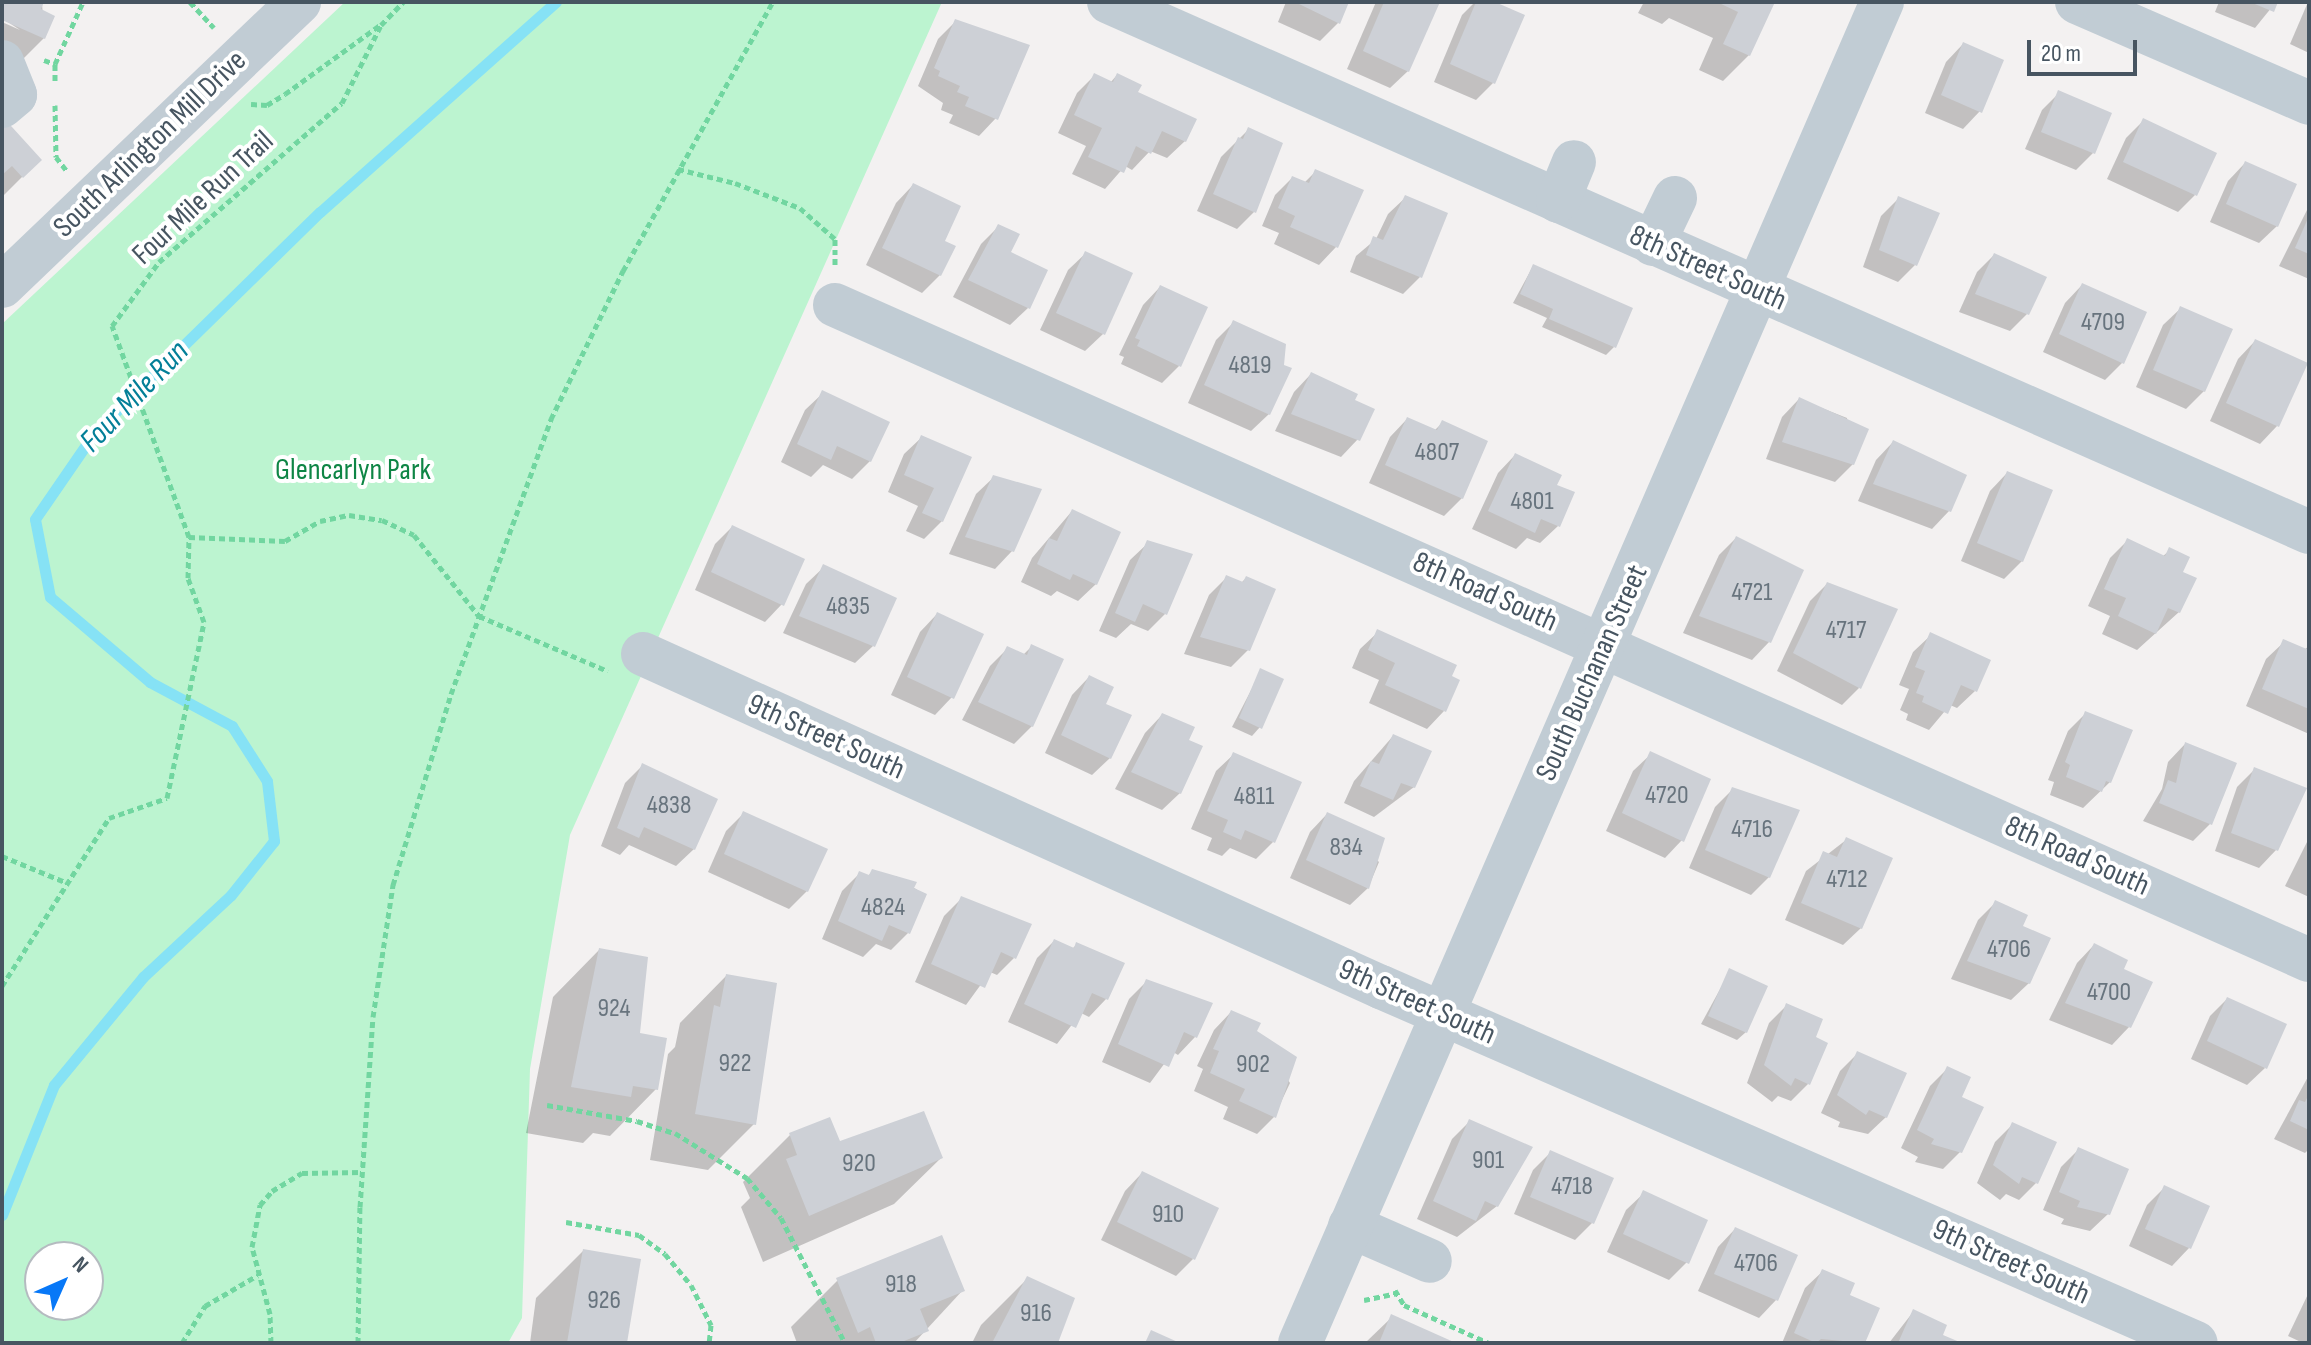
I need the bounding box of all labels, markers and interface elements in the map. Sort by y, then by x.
scale bar [2031,24,2141,74]
text: 20 m [2041,39,2081,68]
street label: South Arlington Mill Drive [46,43,254,245]
street label: Four Mile Run Trail [125,123,281,273]
street label: 8th Street South [1624,217,1792,319]
house number: 4709 [2081,307,2125,339]
water label: Four Mile Run [72,333,198,461]
house number: 4819 [1229,350,1271,382]
house number: 4807 [1415,437,1459,469]
park label: Glencarlyn Park [275,452,431,488]
house number: 4801 [1510,486,1554,518]
street label: 8th Road South [1407,544,1563,640]
street label: South Buchanan Street [1528,560,1656,786]
house number: 4721 [1732,577,1772,609]
house number: 4835 [826,591,870,623]
house number: 4717 [1826,615,1866,647]
street label: 9th Street South [742,686,910,788]
house number: 4720 [1645,780,1689,812]
house number: 4811 [1234,781,1274,813]
house number: 4838 [647,790,691,822]
street label: 8th Road South [1999,808,2155,904]
house number: 4716 [1731,814,1773,846]
house number: 834 [1329,832,1363,864]
house number: 4712 [1826,864,1868,896]
house number: 4824 [861,892,905,924]
house number: 4706 [1987,934,2031,966]
street label: 9th Street South [1333,951,1501,1053]
house number: 4700 [2087,977,2131,1009]
house number: 924 [598,993,630,1025]
house number: 922 [719,1048,751,1080]
house number: 902 [1236,1049,1270,1081]
house number: 901 [1472,1145,1504,1177]
house number: 920 [842,1148,876,1180]
house number: 4718 [1551,1171,1593,1203]
house number: 910 [1152,1199,1184,1231]
street label: 9th Street South [1927,1211,2095,1313]
north arrow [24,1241,104,1321]
house number: 4706 [1734,1248,1778,1280]
text: N [66,1251,94,1279]
house number: 918 [885,1269,917,1301]
house number: 926 [587,1285,621,1317]
house number: 916 [1020,1298,1052,1330]

